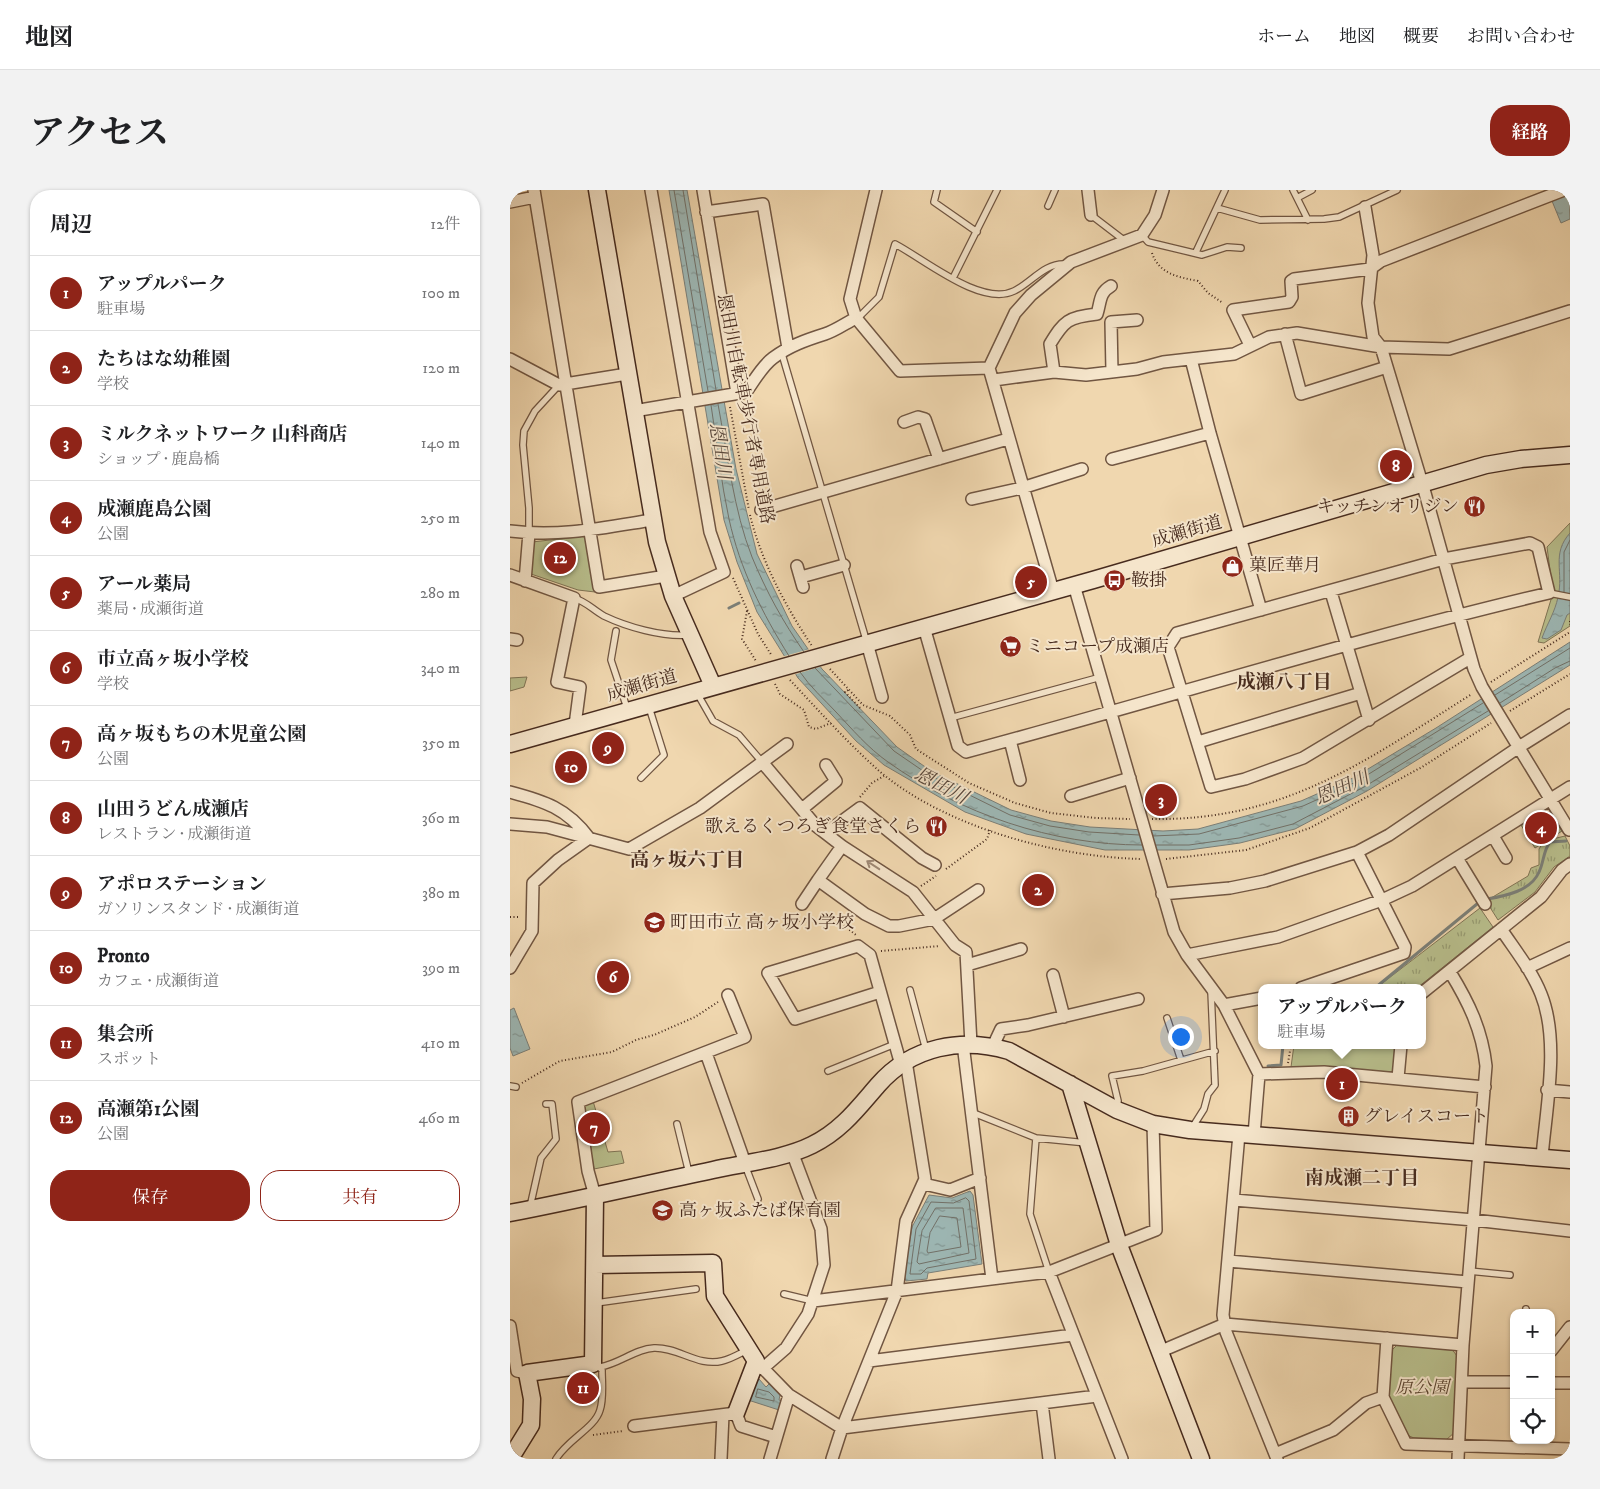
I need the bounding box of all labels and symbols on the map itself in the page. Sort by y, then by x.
street label: 恩田川自転車歩行者専用道路 [712,292,778,526]
water label: 恩田川 [704,421,736,481]
pin: 8 [1380,447,1412,485]
restaurant icon: キッチンオリジン [1463,495,1487,519]
place label: キッチンオリジン [1317,496,1459,518]
street label: 成瀬街道 [1149,512,1225,552]
pin: 12 [544,539,576,577]
shop icon: 菓匠華月 [1221,554,1245,578]
place label: 菓匠華月 [1249,555,1321,577]
pin: 5 [1015,563,1047,601]
bus stop icon: 鞍掛 [1103,569,1127,593]
place label: 鞍掛 [1131,570,1167,592]
supermarket icon: ミニコープ成瀬店 [998,635,1022,659]
place label: ミニコープ成瀬店 [1026,636,1169,658]
street label: 成瀬街道 [604,666,680,706]
district label: 成瀬八丁目 [1236,671,1332,694]
pin: 9 [592,729,624,767]
pin: 10 [555,748,587,786]
water label: 恩田川 [910,762,973,810]
water label: 恩田川 [1311,765,1375,810]
pin: 3 [1145,781,1177,819]
pin: 4 [1525,809,1557,847]
restaurant icon: 歌えるくつろぎ食堂さくら [925,815,949,839]
place label: 歌えるくつろぎ食堂さくら [705,816,921,838]
district label: 高ヶ坂六丁目 [630,849,744,872]
one-way arrow [866,860,880,870]
pin: 2 [1022,871,1054,909]
school or university icon: 町田市立 高ヶ坂小学校 [642,911,666,935]
place label: 町田市立 高ヶ坂小学校 [670,912,854,934]
pin: 6 [597,958,629,996]
your location [1168,1024,1194,1050]
pin: 1 [1326,1065,1358,1103]
building icon: グレイスコート [1336,1105,1360,1129]
place label: グレイスコート [1364,1106,1489,1128]
pin: 7 [578,1109,610,1147]
district label: 南成瀬二丁目 [1305,1167,1419,1190]
school or university icon: 高ヶ坂ふたば保育園 [651,1199,675,1223]
place label: 高ヶ坂ふたば保育園 [679,1200,841,1222]
pin: 11 [567,1369,599,1407]
park label: 原公園 [1395,1377,1452,1399]

